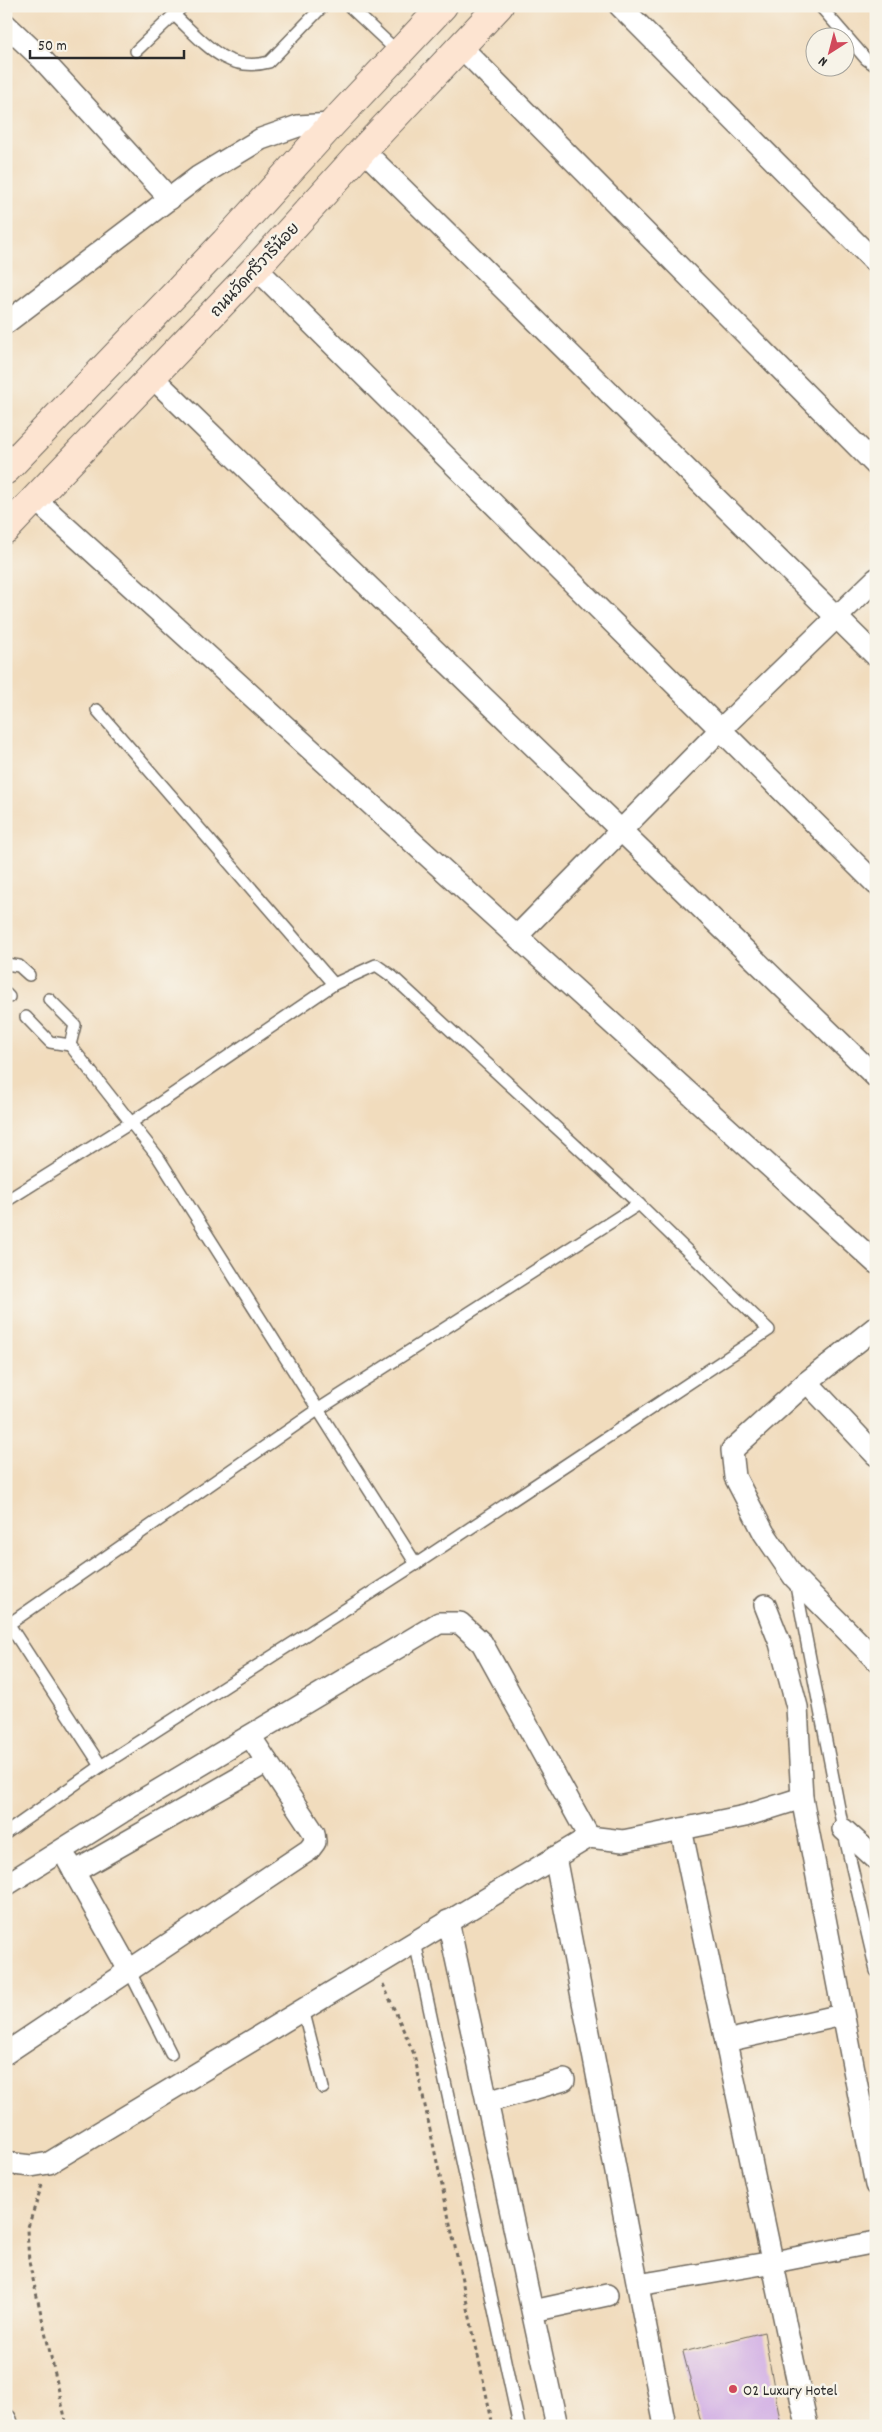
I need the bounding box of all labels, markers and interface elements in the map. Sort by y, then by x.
scale bar [30,28,184,60]
north arrow [804,28,854,78]
text: 50 m [38,36,67,58]
text: N [815,51,832,71]
street label: ถนนวัดศรีวารีน้อย [205,218,306,323]
place label: O2 Luxury Hotel [743,2380,837,2403]
marker: O2 Luxury Hotel [727,2383,739,2395]

